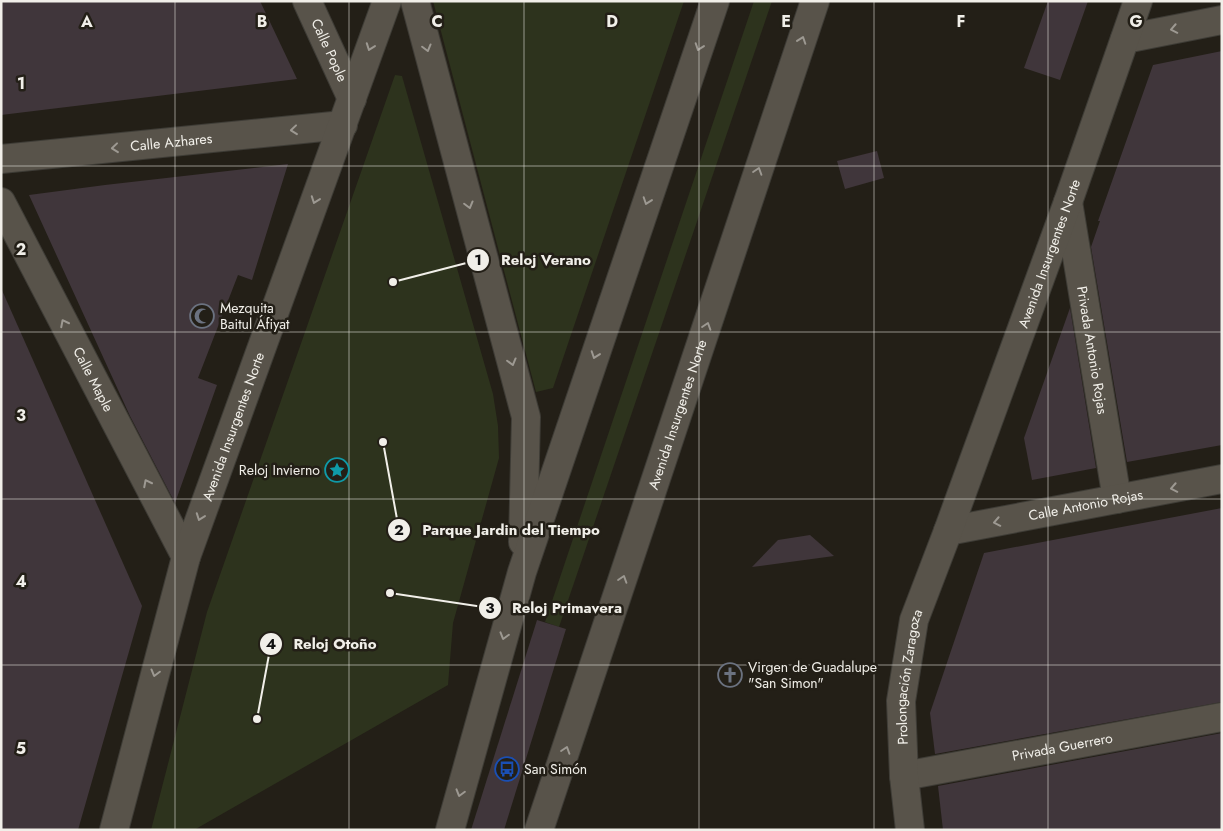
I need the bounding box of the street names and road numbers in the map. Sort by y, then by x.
street label: Calle Pople [306,15,353,85]
street label: Calle Azhares [129,128,213,156]
street label: Avenida Insurgentes Norte [1013,176,1085,331]
street label: Privada Antonio Rojas [1072,284,1113,416]
street label: Avenida Insurgentes Norte [643,337,712,492]
street label: Calle Maple [68,343,119,415]
street label: Avenida Insurgentes Norte [197,349,269,504]
street label: Calle Antonio Rojas [1027,484,1145,526]
street label: Prolongación Zaragoza [891,606,927,745]
street label: Privada Guerrero [1010,727,1115,766]

